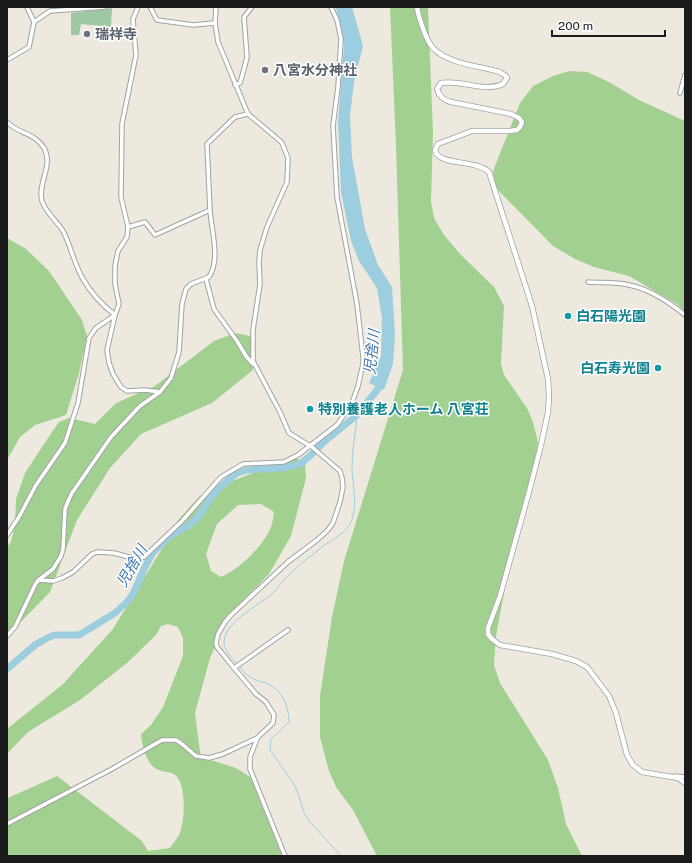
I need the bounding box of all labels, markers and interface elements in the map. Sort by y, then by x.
scale bar [552,12,665,38]
text: 200 m [558,19,593,33]
place label: 瑞祥寺 [95,26,137,42]
marker: 瑞祥寺 [82,29,92,39]
place label: 八宮水分神社 [273,62,357,78]
marker: 八宮水分神社 [260,65,270,75]
place label: 白石陽光園 [576,308,646,324]
marker: 白石陽光園 [563,311,573,321]
water label: 児捨川 [361,327,383,375]
place label: 白石寿光園 [580,360,650,376]
marker: 白石寿光園 [653,363,663,373]
place label: 特別養護老人ホーム 八宮荘 [318,401,489,417]
marker: 特別養護老人ホーム 八宮荘 [305,404,315,414]
water label: 児捨川 [113,540,151,589]

